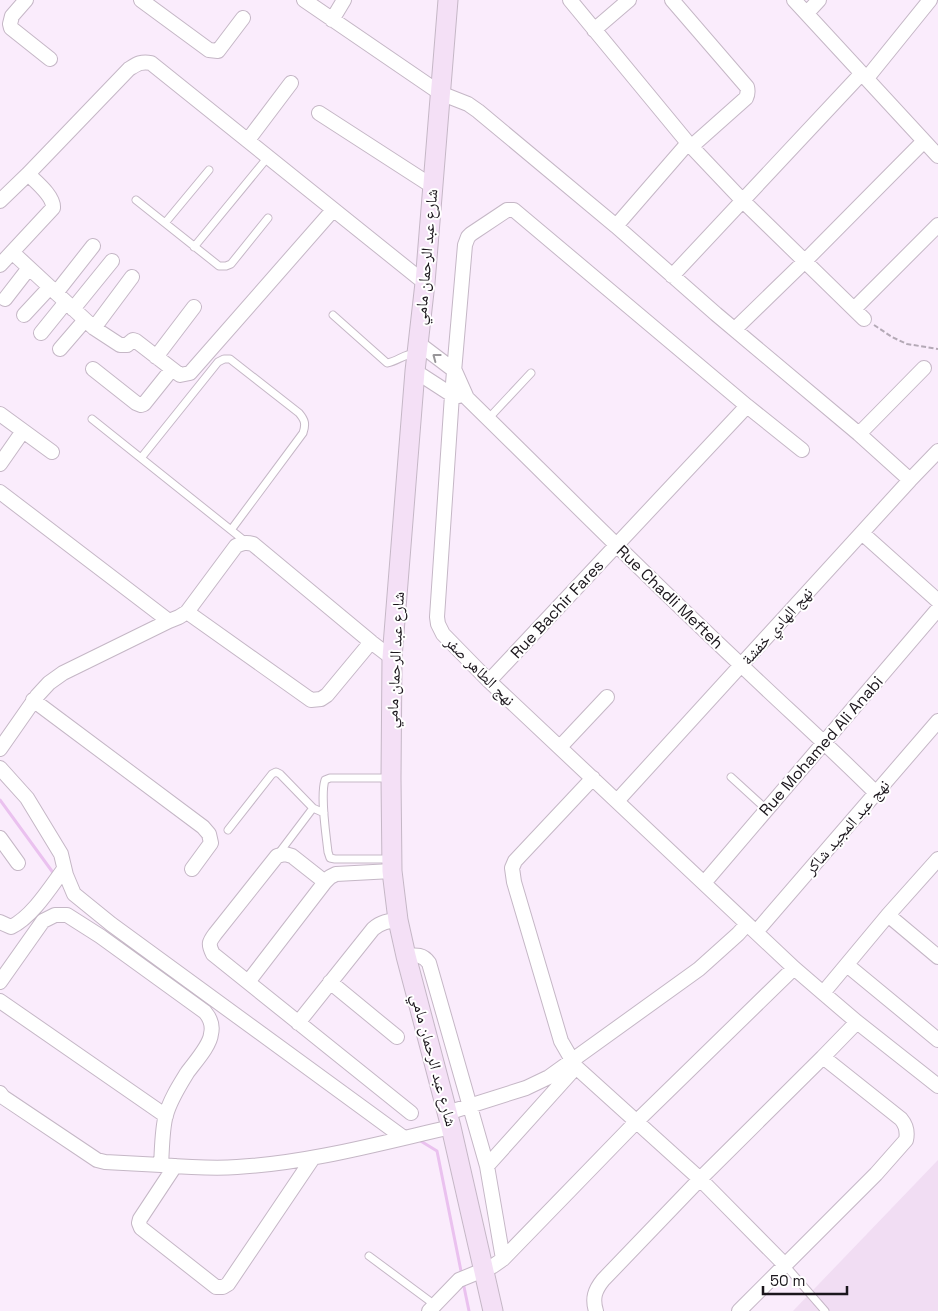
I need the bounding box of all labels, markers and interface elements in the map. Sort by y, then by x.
street label: شارع عبد الرحمان مامي [410,188,444,326]
one-way arrow [432,354,442,363]
street label: Rue Chadli Mefteh [612,540,728,654]
street label: Rue Bachir Fares [506,555,608,663]
street label: نهج الهادي خفشة [737,583,819,671]
street label: شارع عبد الرحمان مامي [381,591,411,729]
street label: نهج الطاهر صفر [440,631,519,710]
street label: Rue Mohamed Ali Anabi [754,672,888,820]
street label: نهج عبد المجيد شاكر [799,775,894,880]
street label: شارع عبد الرحمان مامي [404,991,462,1129]
scale bar [763,1264,847,1296]
text: 50 m [770,1271,805,1290]

